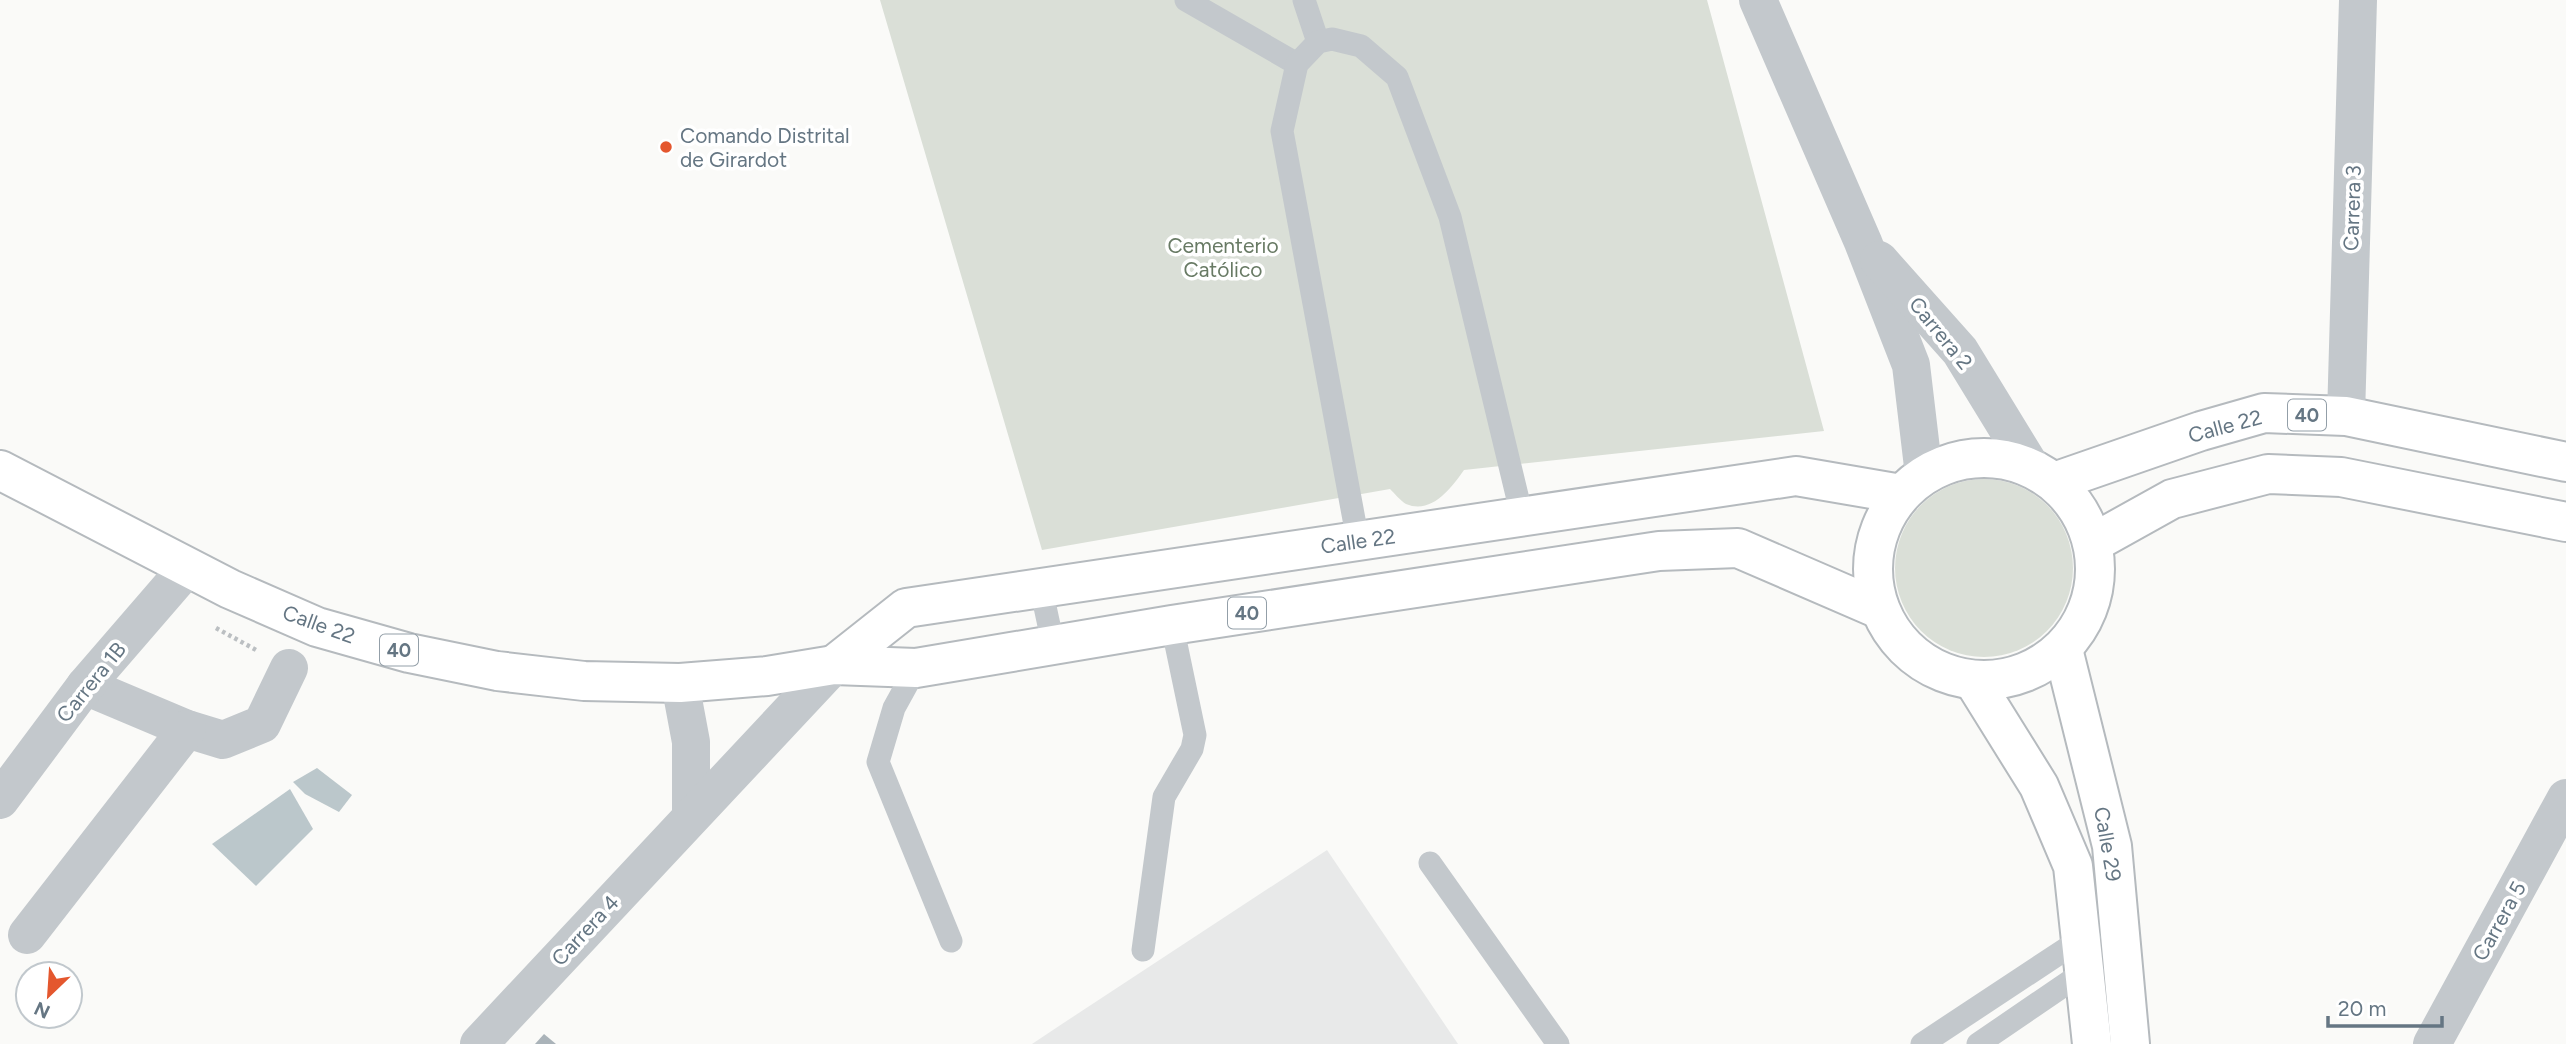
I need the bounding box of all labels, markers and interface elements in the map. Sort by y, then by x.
place label: Comando Distrital de Girardot [680,123,850,172]
marker: Comando Distrital de Girardot [658,139,674,155]
street label: Carrera 3 [2338,165,2366,251]
park label: Cementerio Católico [1167,233,1279,282]
street label: Carrera 2 [1904,292,1978,374]
road number: 40 [2288,400,2326,430]
street label: Calle 22 [2185,404,2265,448]
street label: Calle 22 [1319,523,1397,559]
road number: 40 [1228,598,1266,628]
street label: Calle 22 [279,599,359,649]
road number: 40 [380,635,418,666]
street label: Carrera 1B [51,637,131,727]
street label: Calle 29 [2089,805,2127,883]
street label: Carrera 5 [2467,877,2531,965]
street label: Carrera 4 [546,889,624,971]
north arrow [14,960,84,1030]
scale bar [2328,984,2442,1028]
text: N [31,996,54,1023]
text: 20 m [2338,996,2386,1021]

